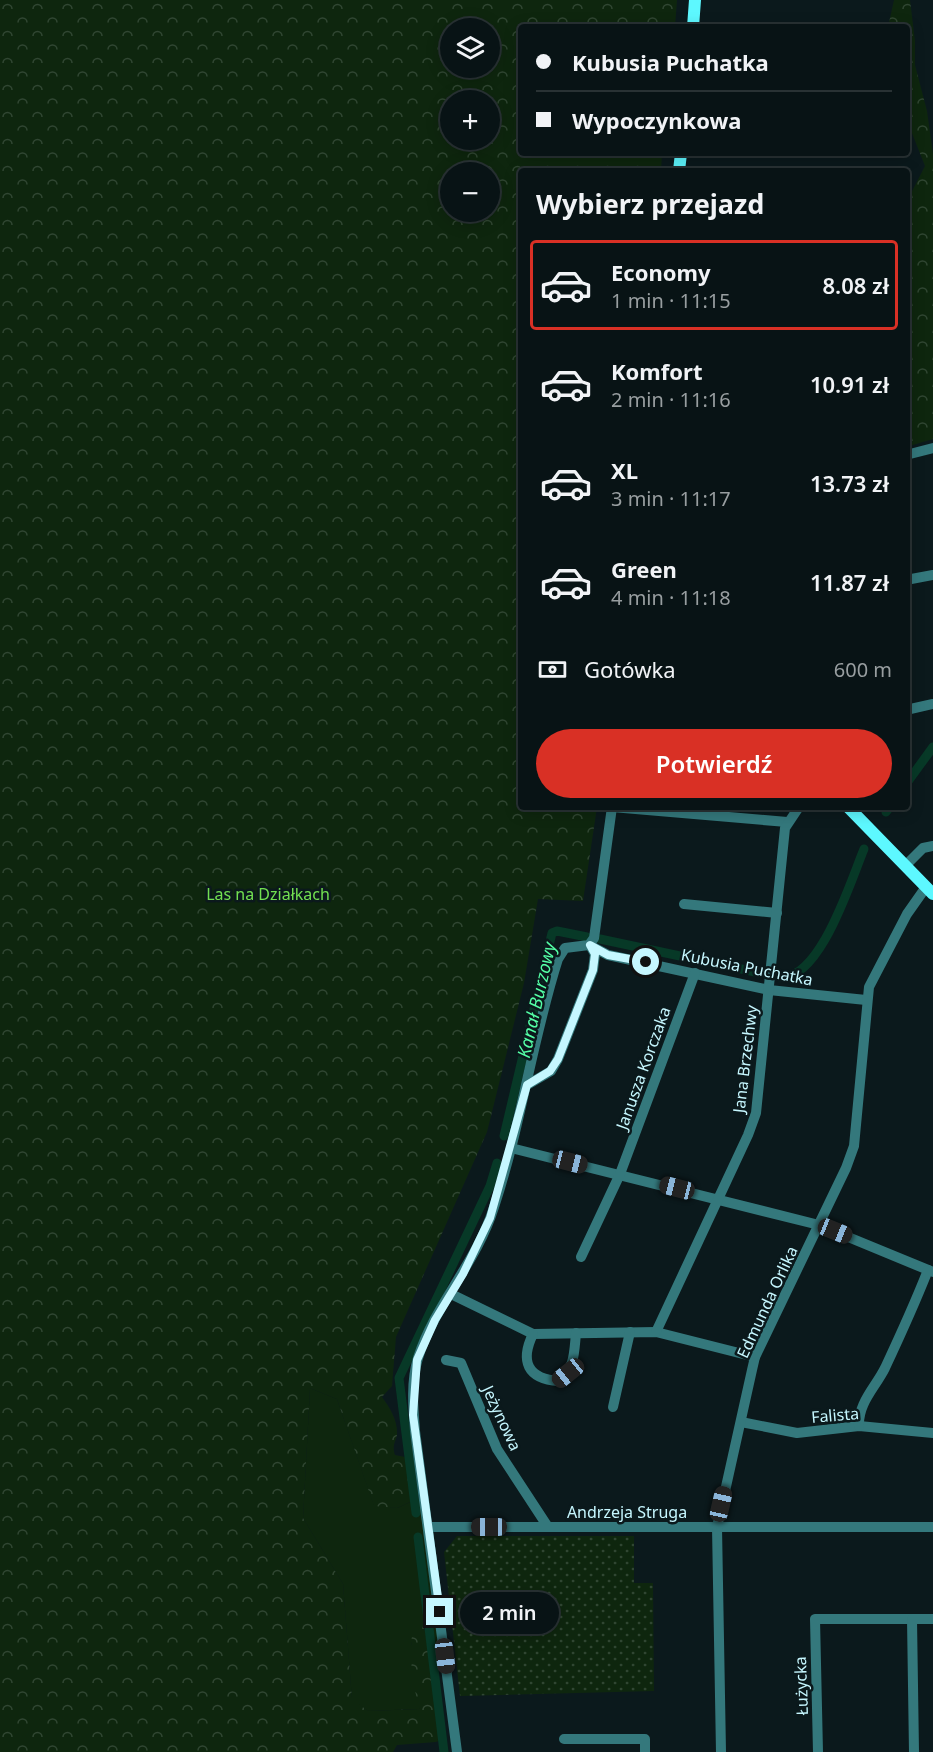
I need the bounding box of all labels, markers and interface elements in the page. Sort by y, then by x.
map controls [440,18,500,222]
button: layers [440,18,500,78]
text: Kubusia Puchatka [572,47,769,77]
button: + [440,90,500,150]
text: Wypoczynkowa [572,105,742,135]
button: − [440,162,500,222]
text: Wybierz przejazd [536,185,764,222]
text: Economy [611,257,710,287]
icon: car [539,258,593,312]
text: 8.08 zł [822,270,889,300]
text: 1 min · 11:15 [611,287,731,314]
text: Komfort [611,356,702,386]
icon: car [539,357,593,411]
text: 10.91 zł [810,369,889,399]
text: 2 min · 11:16 [611,386,731,413]
text: XL [611,455,638,485]
icon: car [539,456,593,510]
text: 13.73 zł [810,468,889,498]
text: 3 min · 11:17 [611,485,731,512]
text: Green [611,554,677,584]
icon: car [539,555,593,609]
text: 11.87 zł [810,567,889,597]
text: 4 min · 11:18 [611,584,731,611]
icon: cash [536,653,569,686]
text: Gotówka [584,654,676,684]
text: 600 m [834,656,892,683]
button: Potwierdź [536,729,892,798]
park label: Las na Działkach [206,883,330,905]
water label: Kanał Burzowy [511,938,561,1060]
street label: Kubusia Puchatka [679,943,815,991]
route start [632,948,659,975]
street label: Jana Brzechwy [727,1003,763,1116]
street label: Janusza Korczaka [610,1004,675,1134]
car [550,1149,590,1175]
car [657,1175,697,1201]
car [815,1216,855,1246]
street label: Edmunda Orlika [731,1242,803,1362]
car [548,1355,588,1391]
street label: Jeżynowa [476,1380,527,1454]
street label: Falista [810,1402,860,1428]
car [708,1484,734,1524]
street label: Andrzeja Struga [567,1501,687,1523]
car [471,1518,507,1536]
callout: 2 min [461,1591,560,1633]
route end [426,1598,453,1625]
text: 2 min [482,1599,537,1626]
car [434,1637,456,1675]
street label: Łużycka [789,1656,813,1716]

